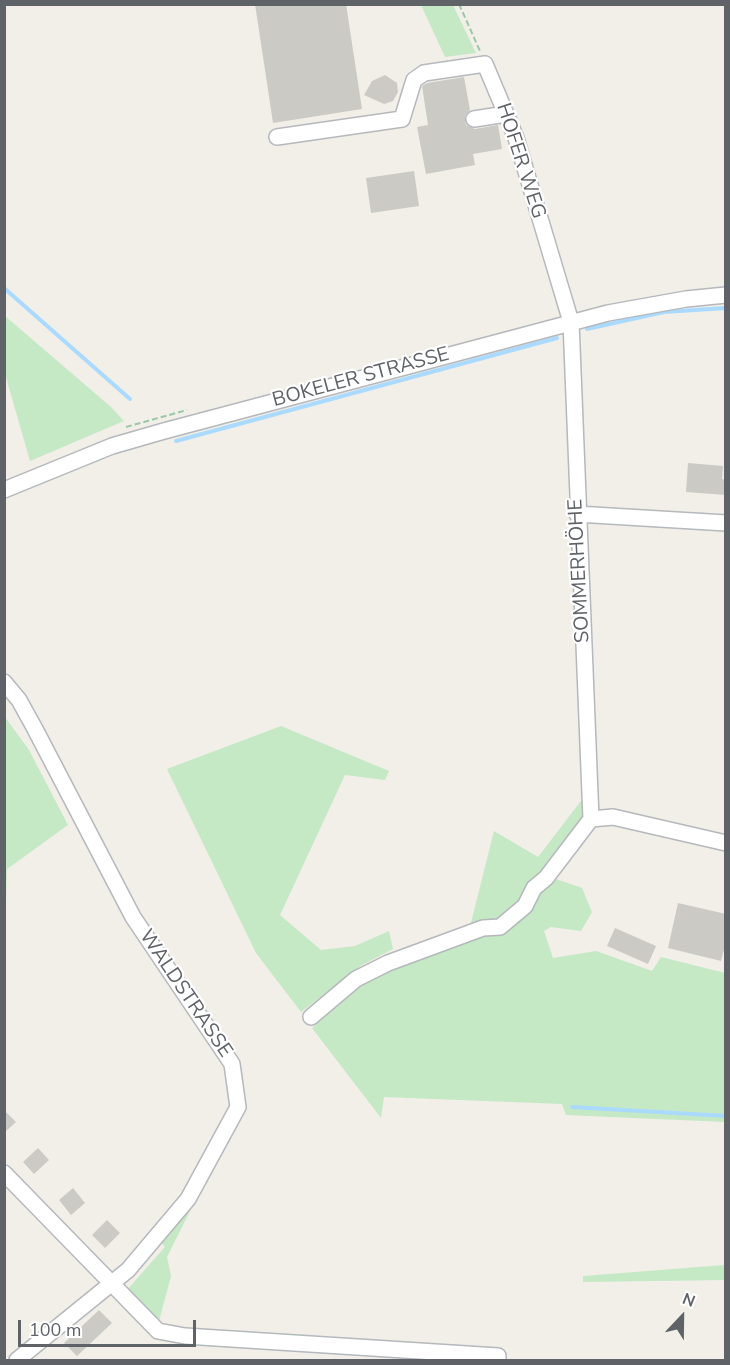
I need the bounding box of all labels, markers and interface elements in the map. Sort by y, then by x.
street label: HOFER WEG [490,100,550,222]
street label: BOKELER STRASSE [270,343,452,413]
street label: SOMMERHÖHE [564,498,596,644]
street label: WALDSTRASSE [133,925,237,1063]
north arrow [652,1287,712,1347]
text: N [679,1288,698,1313]
scale bar [21,1308,200,1346]
text: 100 m [29,1318,81,1342]

